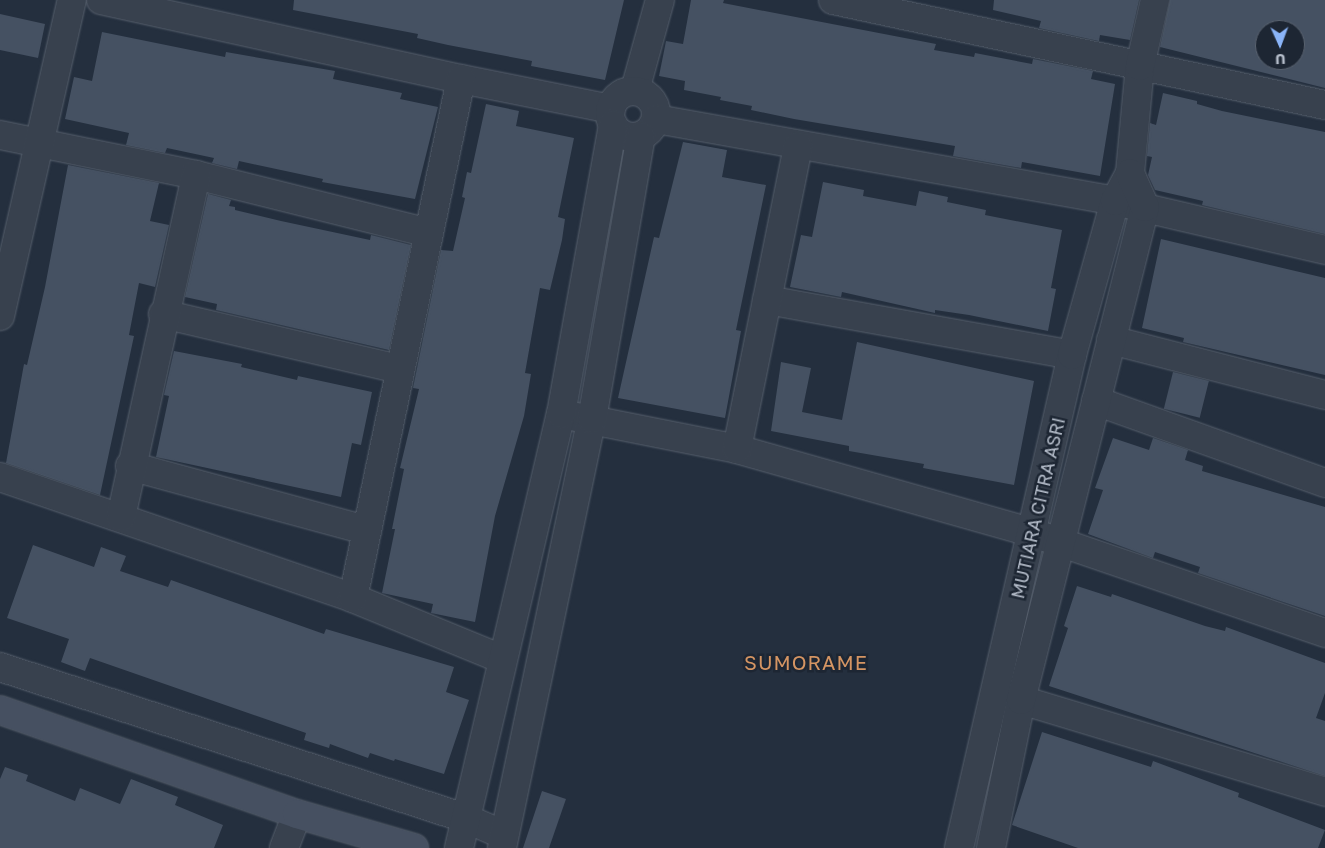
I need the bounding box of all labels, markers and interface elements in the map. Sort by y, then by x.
north arrow [1255,20,1305,70]
text: U [1275,51,1286,68]
street label: MUTIARA CITRA ASRI [1007,415,1069,601]
district label: SUMORAME [743,650,869,674]

